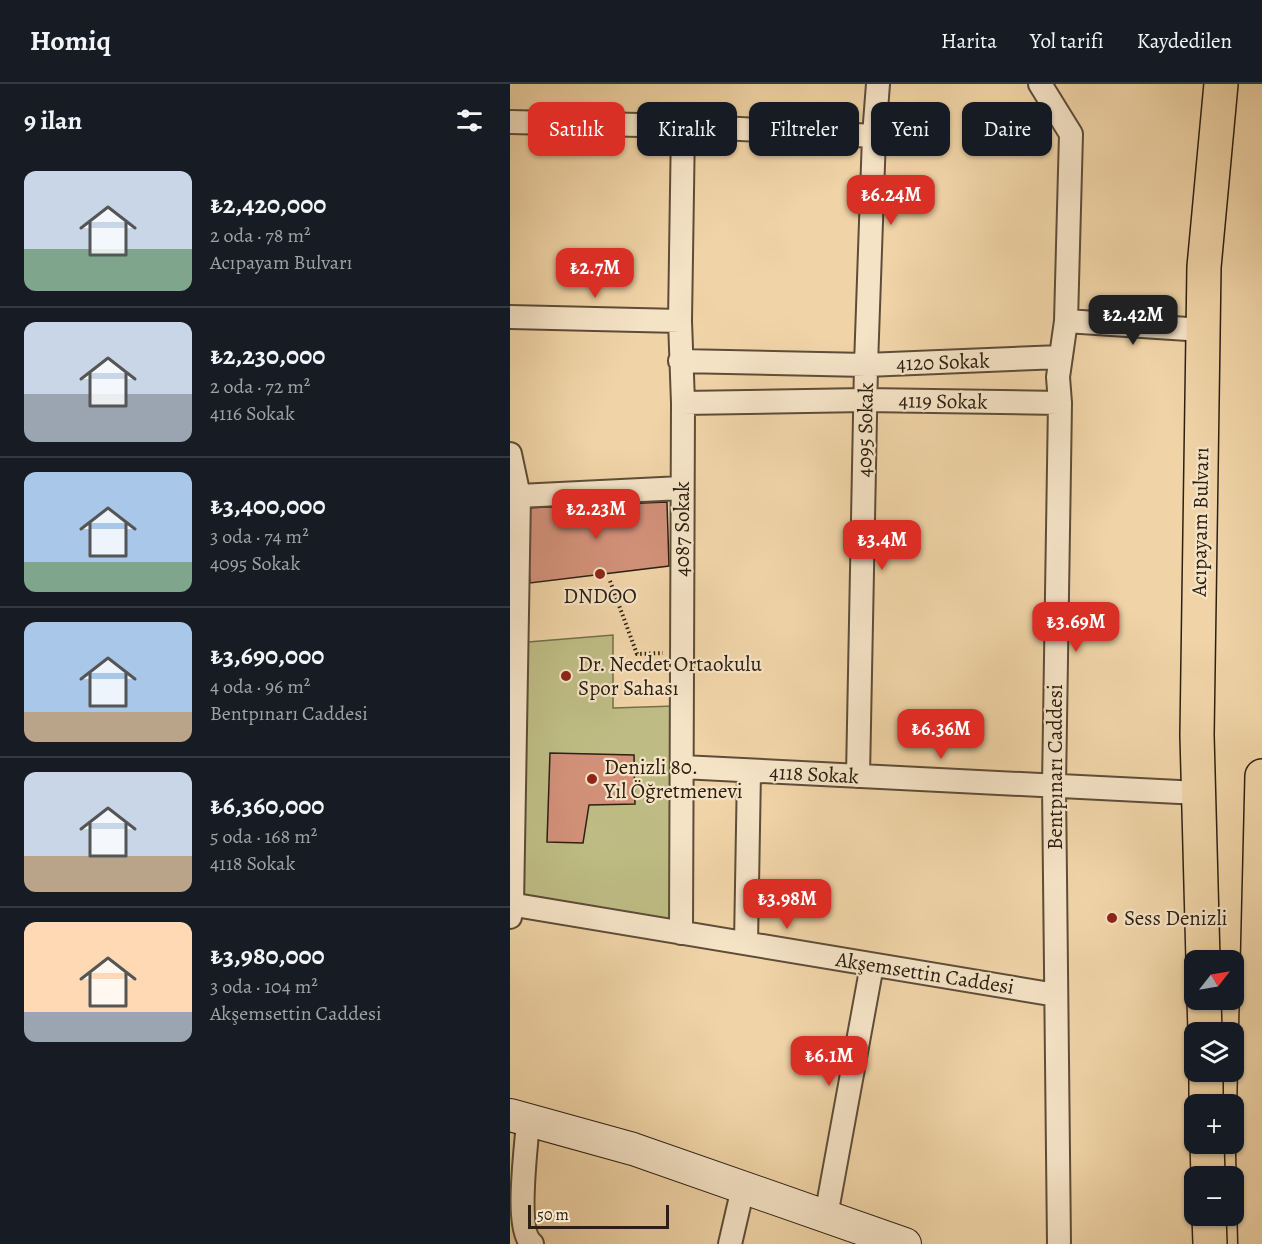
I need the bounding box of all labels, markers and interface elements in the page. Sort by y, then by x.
text: Homiq [30,22,111,60]
text: Harita [941,27,997,55]
text: Yol tarifi [1030,27,1104,55]
text: Kaydedilen [1137,27,1232,55]
chip: Satılık [528,102,625,156]
chip: Kiralık [637,102,737,156]
chip: Filtreler [749,102,859,156]
chip: Yeni [871,102,950,156]
chip: Daire [962,102,1052,156]
text: 9 ilan [24,103,82,138]
icon: filters [453,104,486,137]
pin: ₺6.24M [842,175,940,226]
text: ₺6.24M [861,181,921,208]
text: ₺2,420,000 [210,187,326,222]
icon: home [72,195,144,267]
text: 2 oda · 78 m² [210,222,311,249]
pin: ₺2.7M [553,248,637,299]
text: Acıpayam Bulvarı [210,249,352,276]
text: ₺2.7M [570,254,620,281]
pin: ₺2.42M [1084,295,1182,346]
text: ₺2.42M [1103,301,1163,328]
text: ₺2,230,000 [210,338,325,373]
icon: home [72,346,144,418]
street label: 4120 Sokak [896,346,991,378]
text: 2 oda · 72 m² [210,373,310,400]
street label: 4095 Sokak [850,382,880,478]
street label: 4119 Sokak [898,386,988,416]
text: 4116 Sokak [210,400,295,427]
street label: Acıpayam Bulvarı [1185,447,1215,598]
street label: 4087 Sokak [668,481,696,577]
text: ₺3,400,000 [210,488,325,523]
pin: ₺2.23M [547,489,645,540]
text: ₺2.23M [566,495,626,522]
icon: home [72,496,144,568]
pin: ₺3.4M [840,520,924,571]
text: 3 oda · 74 m² [210,523,309,550]
text: ₺3.4M [857,526,907,553]
text: 4095 Sokak [210,550,300,577]
marker: DNDOO [593,567,607,581]
place label: DNDOO [563,582,637,610]
pin: ₺3.69M [1027,602,1125,653]
text: ₺3.69M [1046,608,1106,635]
text: ₺3,690,000 [210,638,324,673]
icon: home [72,646,144,718]
place label: Dr. Necdet Ortaokulu Spor Sahası [578,650,762,702]
marker: Dr. Necdet Ortaokulu Spor Sahası [559,669,573,683]
text: 4 oda · 96 m² [210,673,310,700]
street label: Bentpınarı Caddesi [1041,684,1069,850]
text: Bentpınarı Caddesi [210,700,368,727]
pin: ₺6.36M [892,709,990,760]
text: ₺6.36M [911,715,971,742]
place label: Denizli 80. Yıl Öğretmenevi [603,753,743,805]
street label: 4118 Sokak [769,758,860,790]
marker: Denizli 80. Yıl Öğretmenevi [585,772,599,786]
text: ₺6,360,000 [210,788,324,823]
icon: home [72,796,144,868]
text: 5 oda · 168 m² [210,823,317,850]
text: 4118 Sokak [210,850,295,877]
pin: ₺3.98M [738,879,836,930]
text: ₺3.98M [757,885,817,912]
place label: Sess Denizli [1124,904,1228,932]
marker: Sess Denizli [1105,911,1119,925]
text: ₺3,980,000 [210,938,325,973]
street label: Akşemsettin Caddesi [833,945,1016,1001]
icon: home [72,946,144,1018]
north arrow [1184,950,1244,1010]
map controls [1184,950,1244,1226]
text: 3 oda · 104 m² [210,973,318,1000]
text: Akşemsettin Caddesi [210,1000,382,1027]
button: layers [1184,1022,1244,1082]
pin: ₺6.1M [787,1036,871,1087]
text: ₺6.1M [805,1042,853,1069]
button: + [1184,1094,1244,1154]
button: − [1184,1166,1244,1226]
scale bar [528,1202,669,1230]
text: 50 m [537,1204,569,1226]

